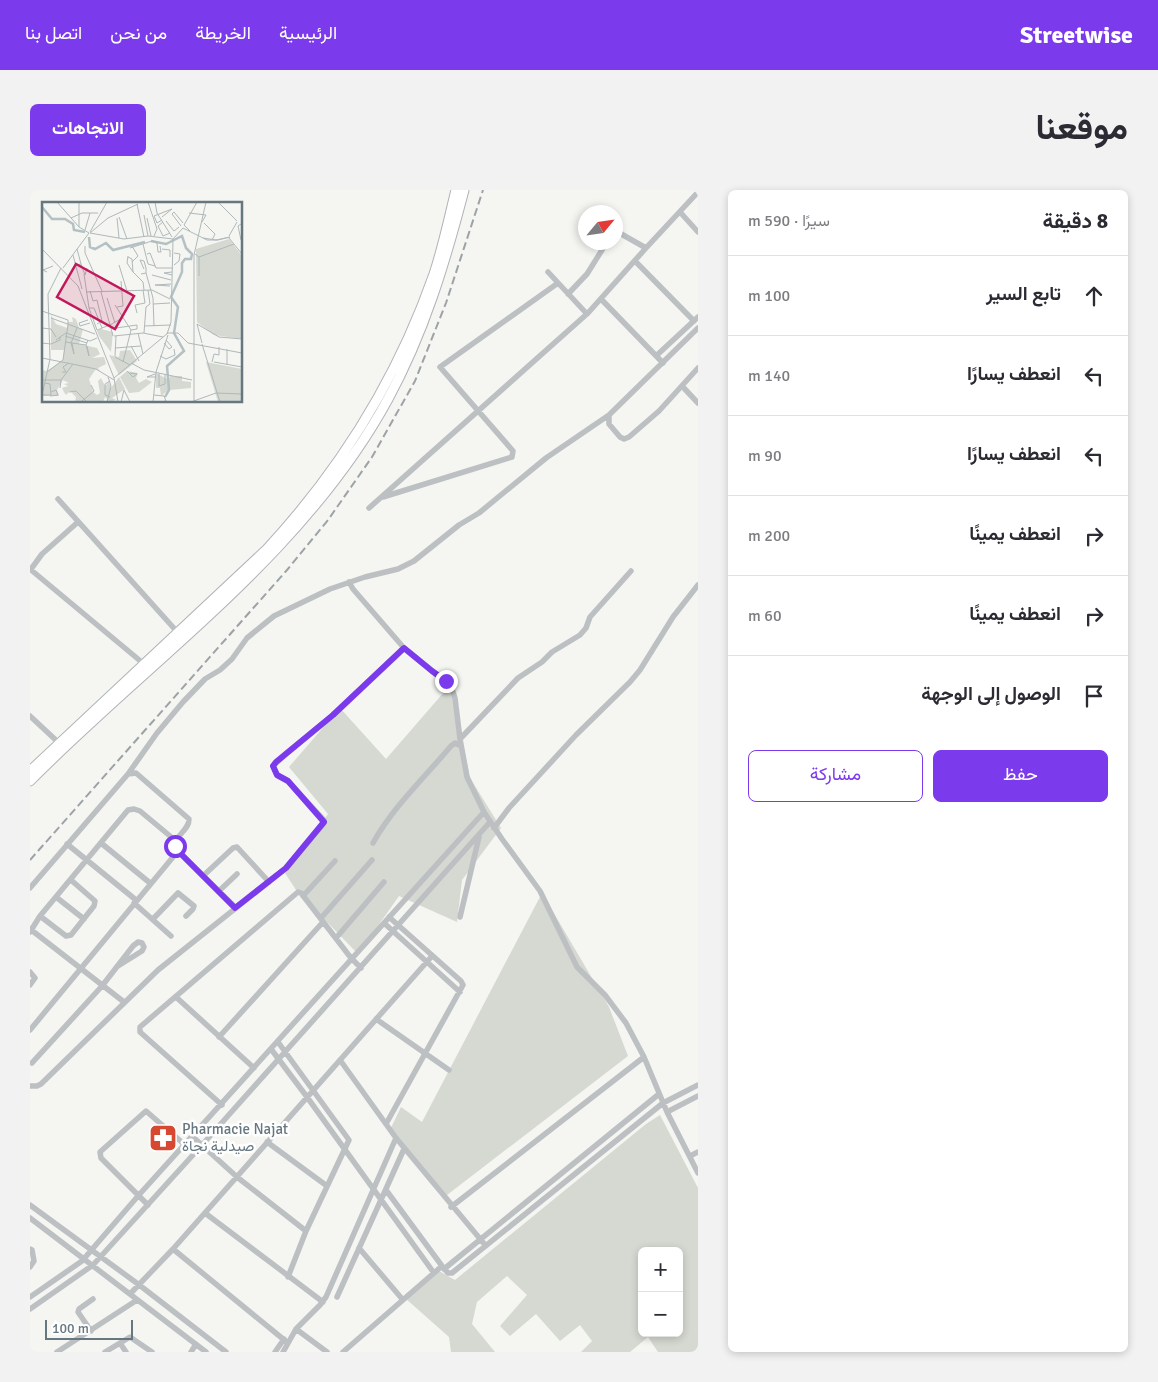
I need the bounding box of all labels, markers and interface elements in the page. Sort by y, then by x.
text: Streetwise [1020,20,1133,50]
text: اتصل بنا [25,22,82,44]
text: من نحن [110,22,167,44]
text: الخريطة [195,22,251,44]
text: الرئيسية [279,22,337,44]
button: الاتجاهات [30,104,146,156]
text: موقعنا [1035,106,1128,149]
inset map [42,202,242,402]
north arrow [578,205,623,250]
text: 8 دقيقة [1043,208,1108,234]
text: سيرًا · 590 m [748,211,830,231]
text: تابع السير [986,282,1061,306]
icon: ahead [1080,282,1108,310]
text: 100 m [748,286,790,306]
text: انعطف يسارًا [967,362,1061,386]
icon: left [1080,362,1108,390]
text: 140 m [748,366,790,386]
text: انعطف يسارًا [967,442,1061,466]
icon: left [1080,442,1108,470]
text: 90 m [748,446,782,466]
text: انعطف يمينًا [969,522,1061,546]
icon: right [1080,522,1108,550]
text: 200 m [748,526,790,546]
text: انعطف يمينًا [969,602,1061,626]
icon: right [1080,602,1108,630]
text: 60 m [748,606,782,626]
route end [435,670,458,693]
text: الوصول إلى الوجهة [921,682,1061,706]
icon: arrive [1080,682,1108,710]
button: مشاركة [748,750,923,802]
button: حفظ [933,750,1108,802]
route start [164,835,187,858]
place label: Pharmacie Najat صيدلية نجاة [182,1120,288,1155]
pharmacy icon: Pharmacie Najat صيدلية نجاة [148,1123,178,1153]
map controls [638,1247,683,1337]
button: + [638,1247,683,1292]
button: − [638,1292,683,1337]
scale bar [45,1317,132,1340]
text: 100 m [52,1320,89,1337]

